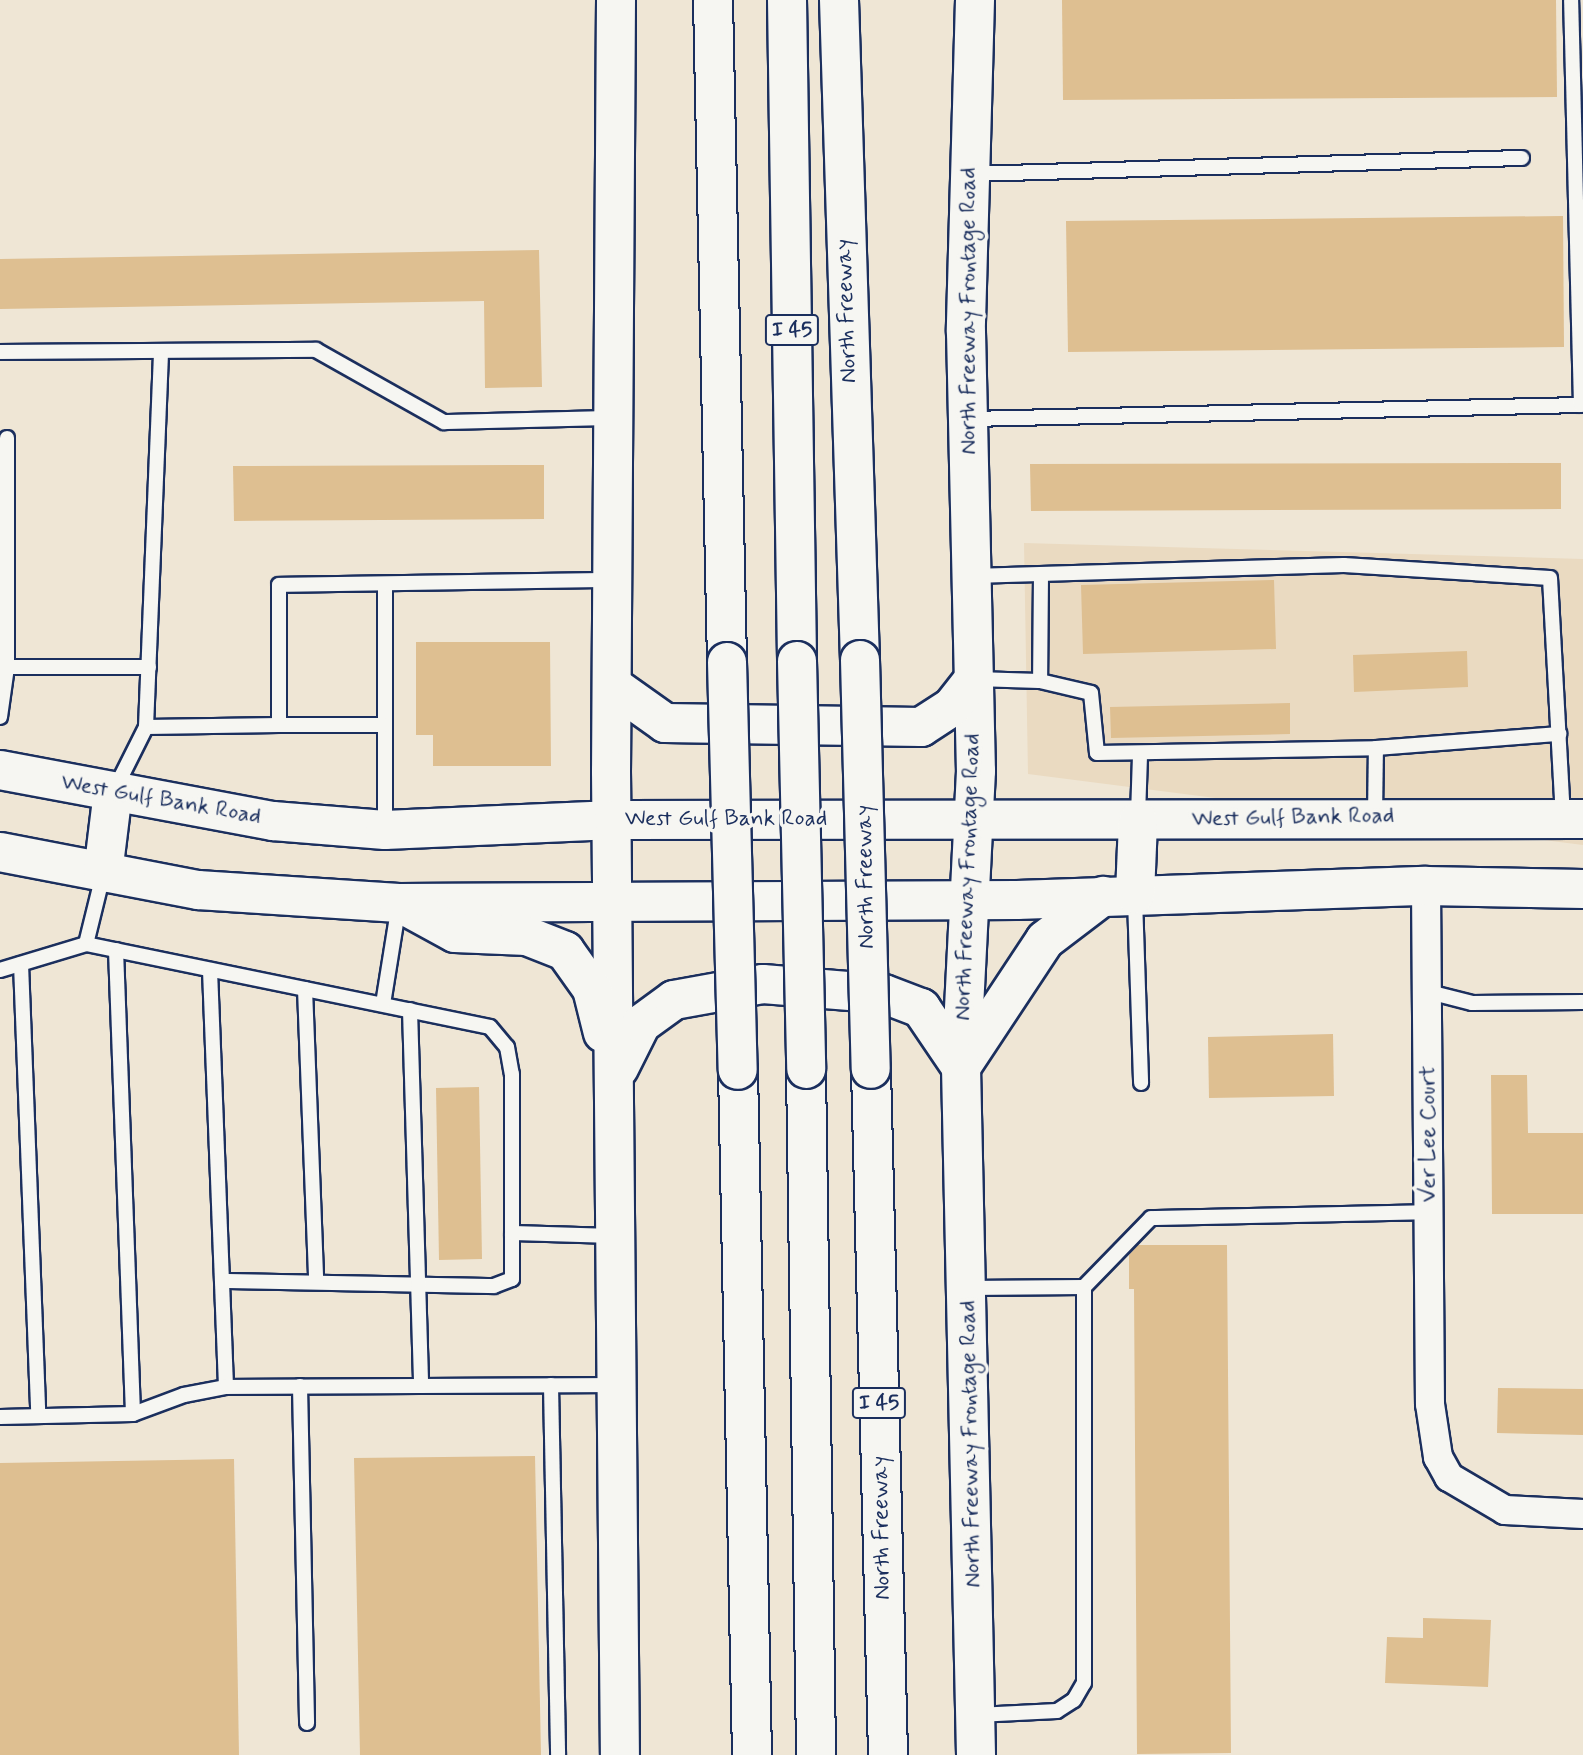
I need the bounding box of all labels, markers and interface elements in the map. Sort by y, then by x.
street label: North Freeway Frontage Road [955,167,983,455]
street label: North Freeway [831,238,863,384]
road number: I 45 [764,312,820,348]
street label: North Freeway Frontage Road [949,733,987,1021]
street label: West Gulf Bank Road [59,769,263,831]
street label: West Gulf Bank Road [1191,802,1395,834]
street label: West Gulf Bank Road [625,805,827,833]
street label: North Freeway [851,805,881,949]
street label: Ver Lee Court [1415,1065,1443,1203]
street label: North Freeway Frontage Road [955,1300,987,1588]
road number: I 45 [851,1386,907,1420]
street label: North Freeway [867,1456,897,1600]

